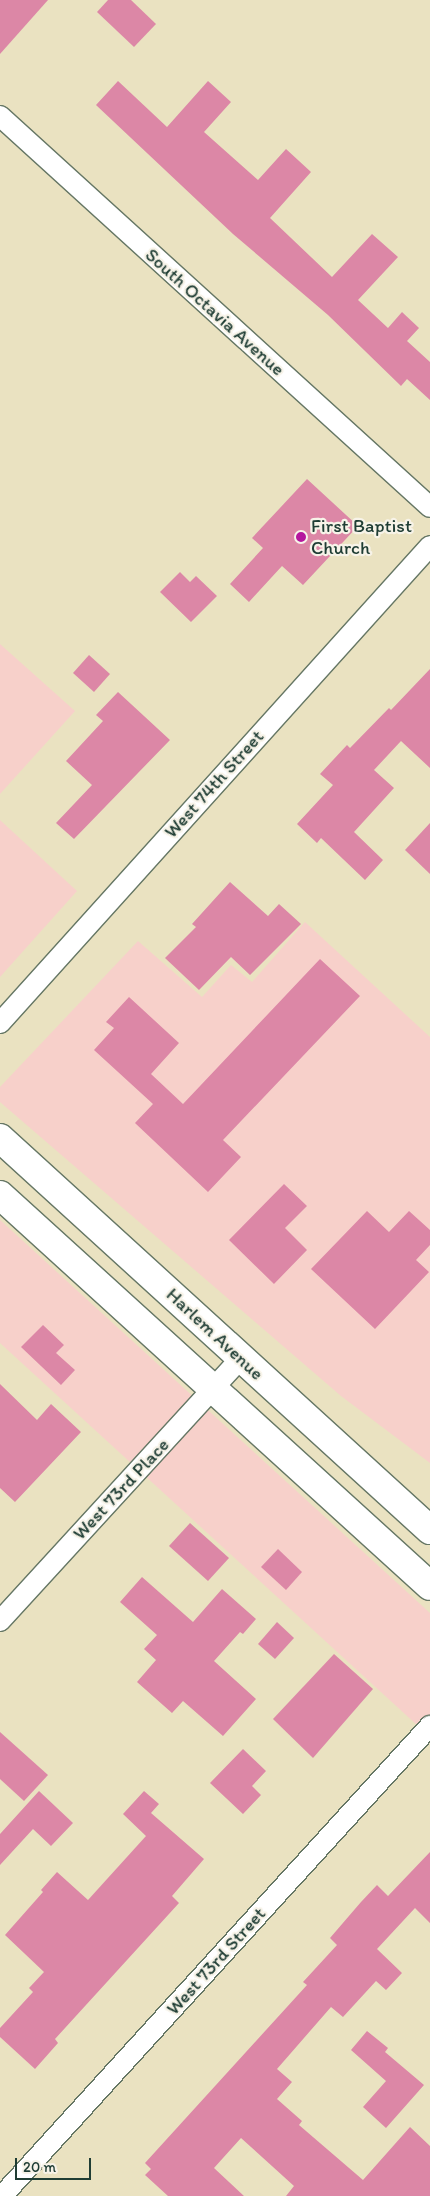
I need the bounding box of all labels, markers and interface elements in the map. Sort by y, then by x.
street label: South Octavia Avenue [141,244,289,380]
place label: First Baptist Church [311,515,413,559]
marker: First Baptist Church [295,531,307,543]
street label: West 74th Street [160,726,268,842]
street label: Harlem Avenue [162,1283,268,1385]
street label: West 73rd Place [68,1434,174,1544]
street label: West 73rd Street [162,1903,270,2019]
scale bar [18,2148,94,2180]
text: 20 m [23,2158,56,2176]

